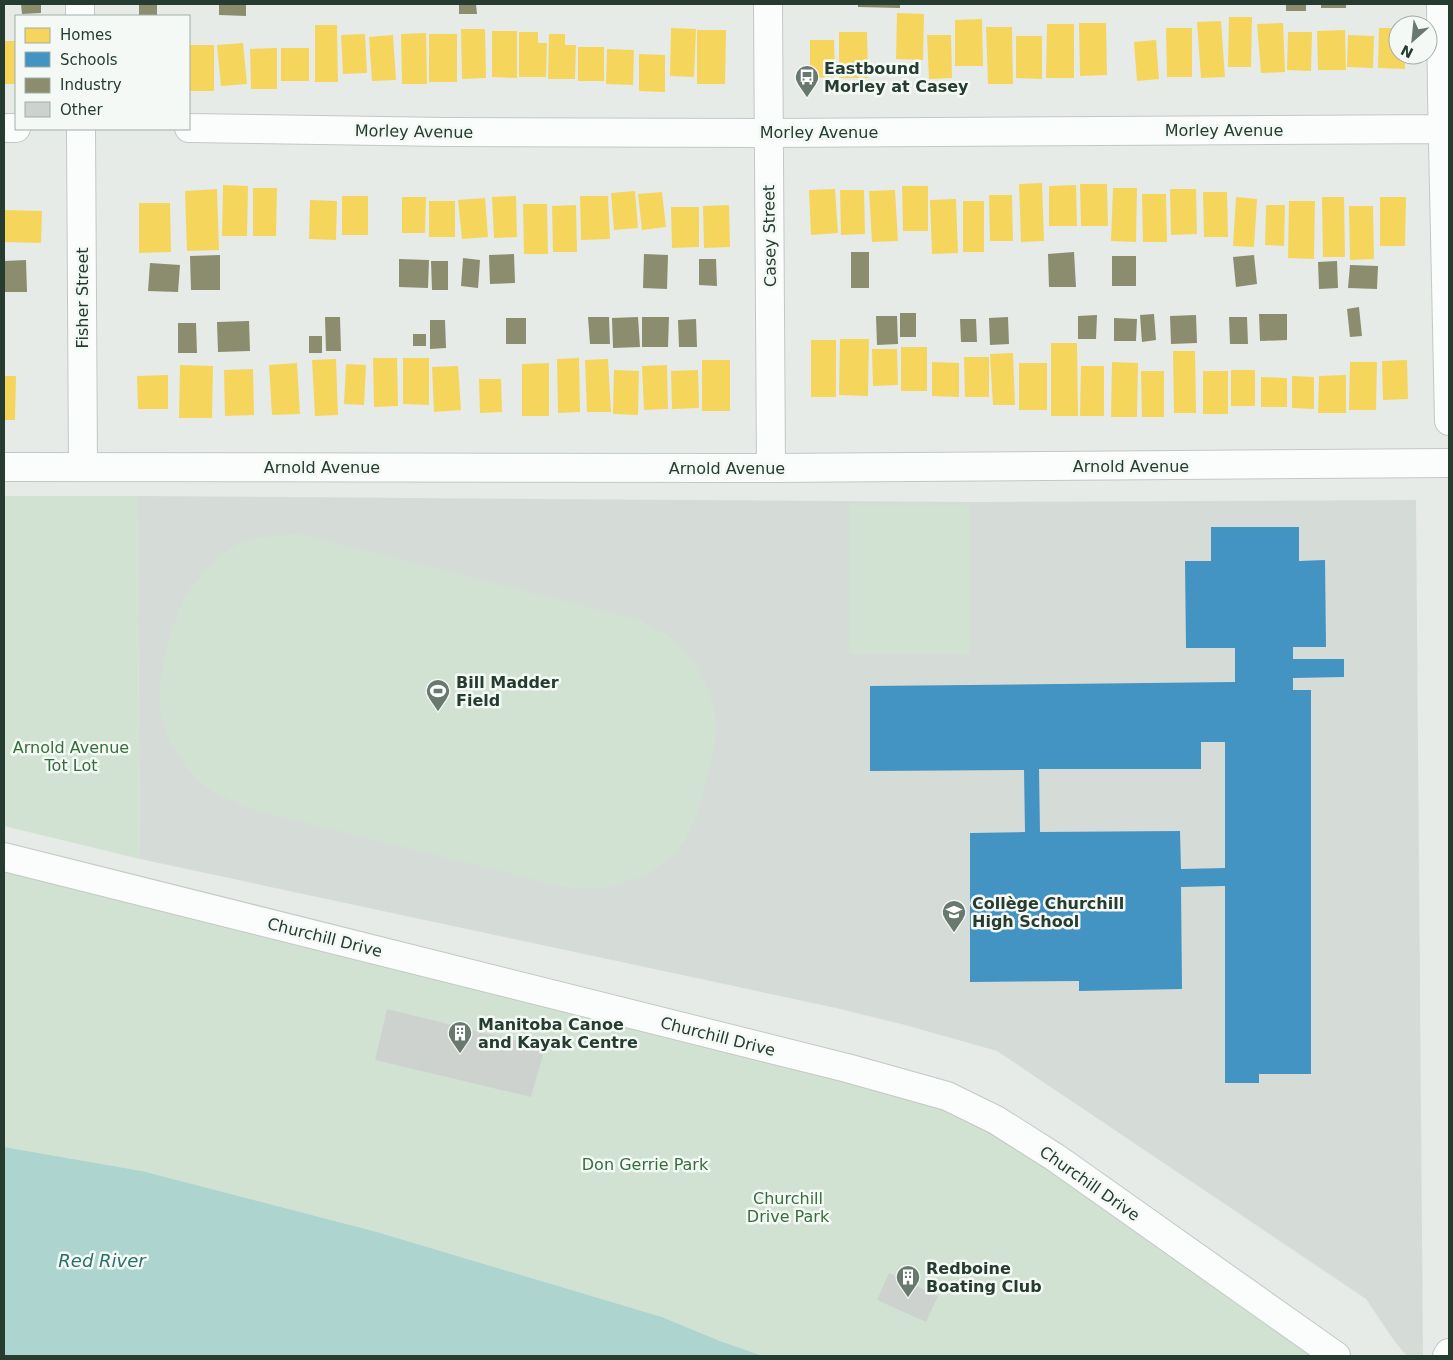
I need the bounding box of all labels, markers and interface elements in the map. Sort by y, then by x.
legend [15,15,190,130]
north arrow [1388,15,1438,65]
text: Homes [60,26,112,44]
text: N [1398,42,1416,61]
text: Schools [60,51,118,69]
place label: Eastbound Morley at Casey [824,59,969,96]
bus stop icon: Eastbound Morley at Casey [794,64,820,98]
text: Industry [60,76,122,94]
text: Other [60,101,103,119]
street label: Morley Avenue [355,121,473,142]
street label: Morley Avenue [1165,121,1283,140]
street label: Morley Avenue [760,123,878,142]
street label: Casey Street [759,185,780,287]
street label: Fisher Street [73,247,92,349]
street label: Arnold Avenue [1073,457,1189,476]
street label: Arnold Avenue [264,458,380,477]
street label: Arnold Avenue [669,459,785,478]
place label: Bill Madder Field [456,673,559,710]
sports icon: Bill Madder Field [425,678,451,712]
park label: Arnold Avenue Tot Lot [13,738,129,775]
place label: Collège Churchill High School [972,894,1124,931]
school or university icon: Collège Churchill High School [941,899,967,933]
street label: Churchill Drive [265,914,384,961]
street label: Churchill Drive [658,1013,777,1060]
place label: Manitoba Canoe and Kayak Centre [478,1015,638,1052]
building icon: Manitoba Canoe and Kayak Centre [447,1020,473,1054]
street label: Churchill Drive [1036,1142,1143,1225]
park label: Don Gerrie Park [582,1155,709,1174]
park label: Churchill Drive Park [747,1189,830,1226]
water label: Red River [58,1250,147,1271]
place label: Redboine Boating Club [926,1259,1042,1296]
building icon: Redboine Boating Club [895,1264,921,1298]

